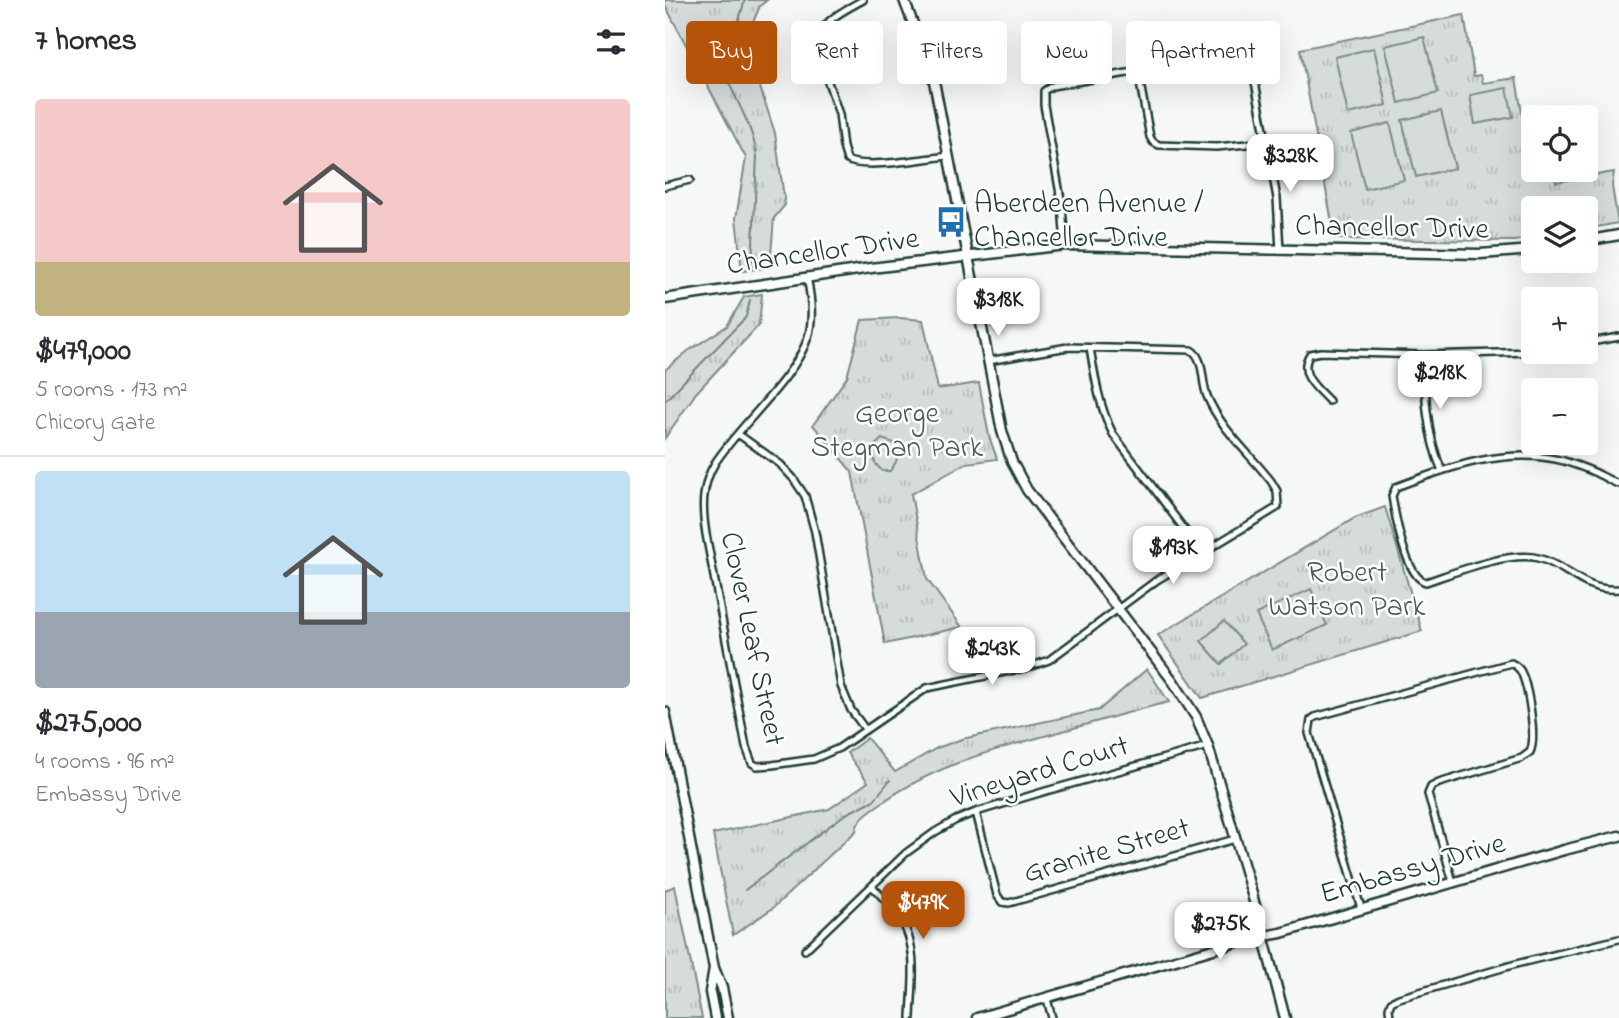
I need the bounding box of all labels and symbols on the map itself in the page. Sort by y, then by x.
pin: $328K [1241,134,1339,194]
place label: Aberdeen Avenue / Chancellor Drive [974,183,1204,261]
bus stop icon: Aberdeen Avenue / Chancellor Drive [934,205,968,239]
street label: Chancellor Drive [1295,205,1490,253]
street label: Chancellor Drive [724,218,922,288]
pin: $318K [949,278,1047,338]
pin: $218K [1391,352,1489,411]
park label: George Stegman Park [811,393,984,471]
pin: $193K [1124,526,1222,586]
street label: Clover Leaf Street [707,528,795,750]
park label: Robert Watson Park [1269,552,1426,630]
pin: $243K [943,628,1041,687]
street label: Vineyard Court [944,725,1135,821]
street label: Granite Street [1019,807,1195,897]
street label: Embassy Drive [1315,822,1511,917]
pin: $479K [874,881,972,941]
pin: $275K [1171,902,1269,962]

